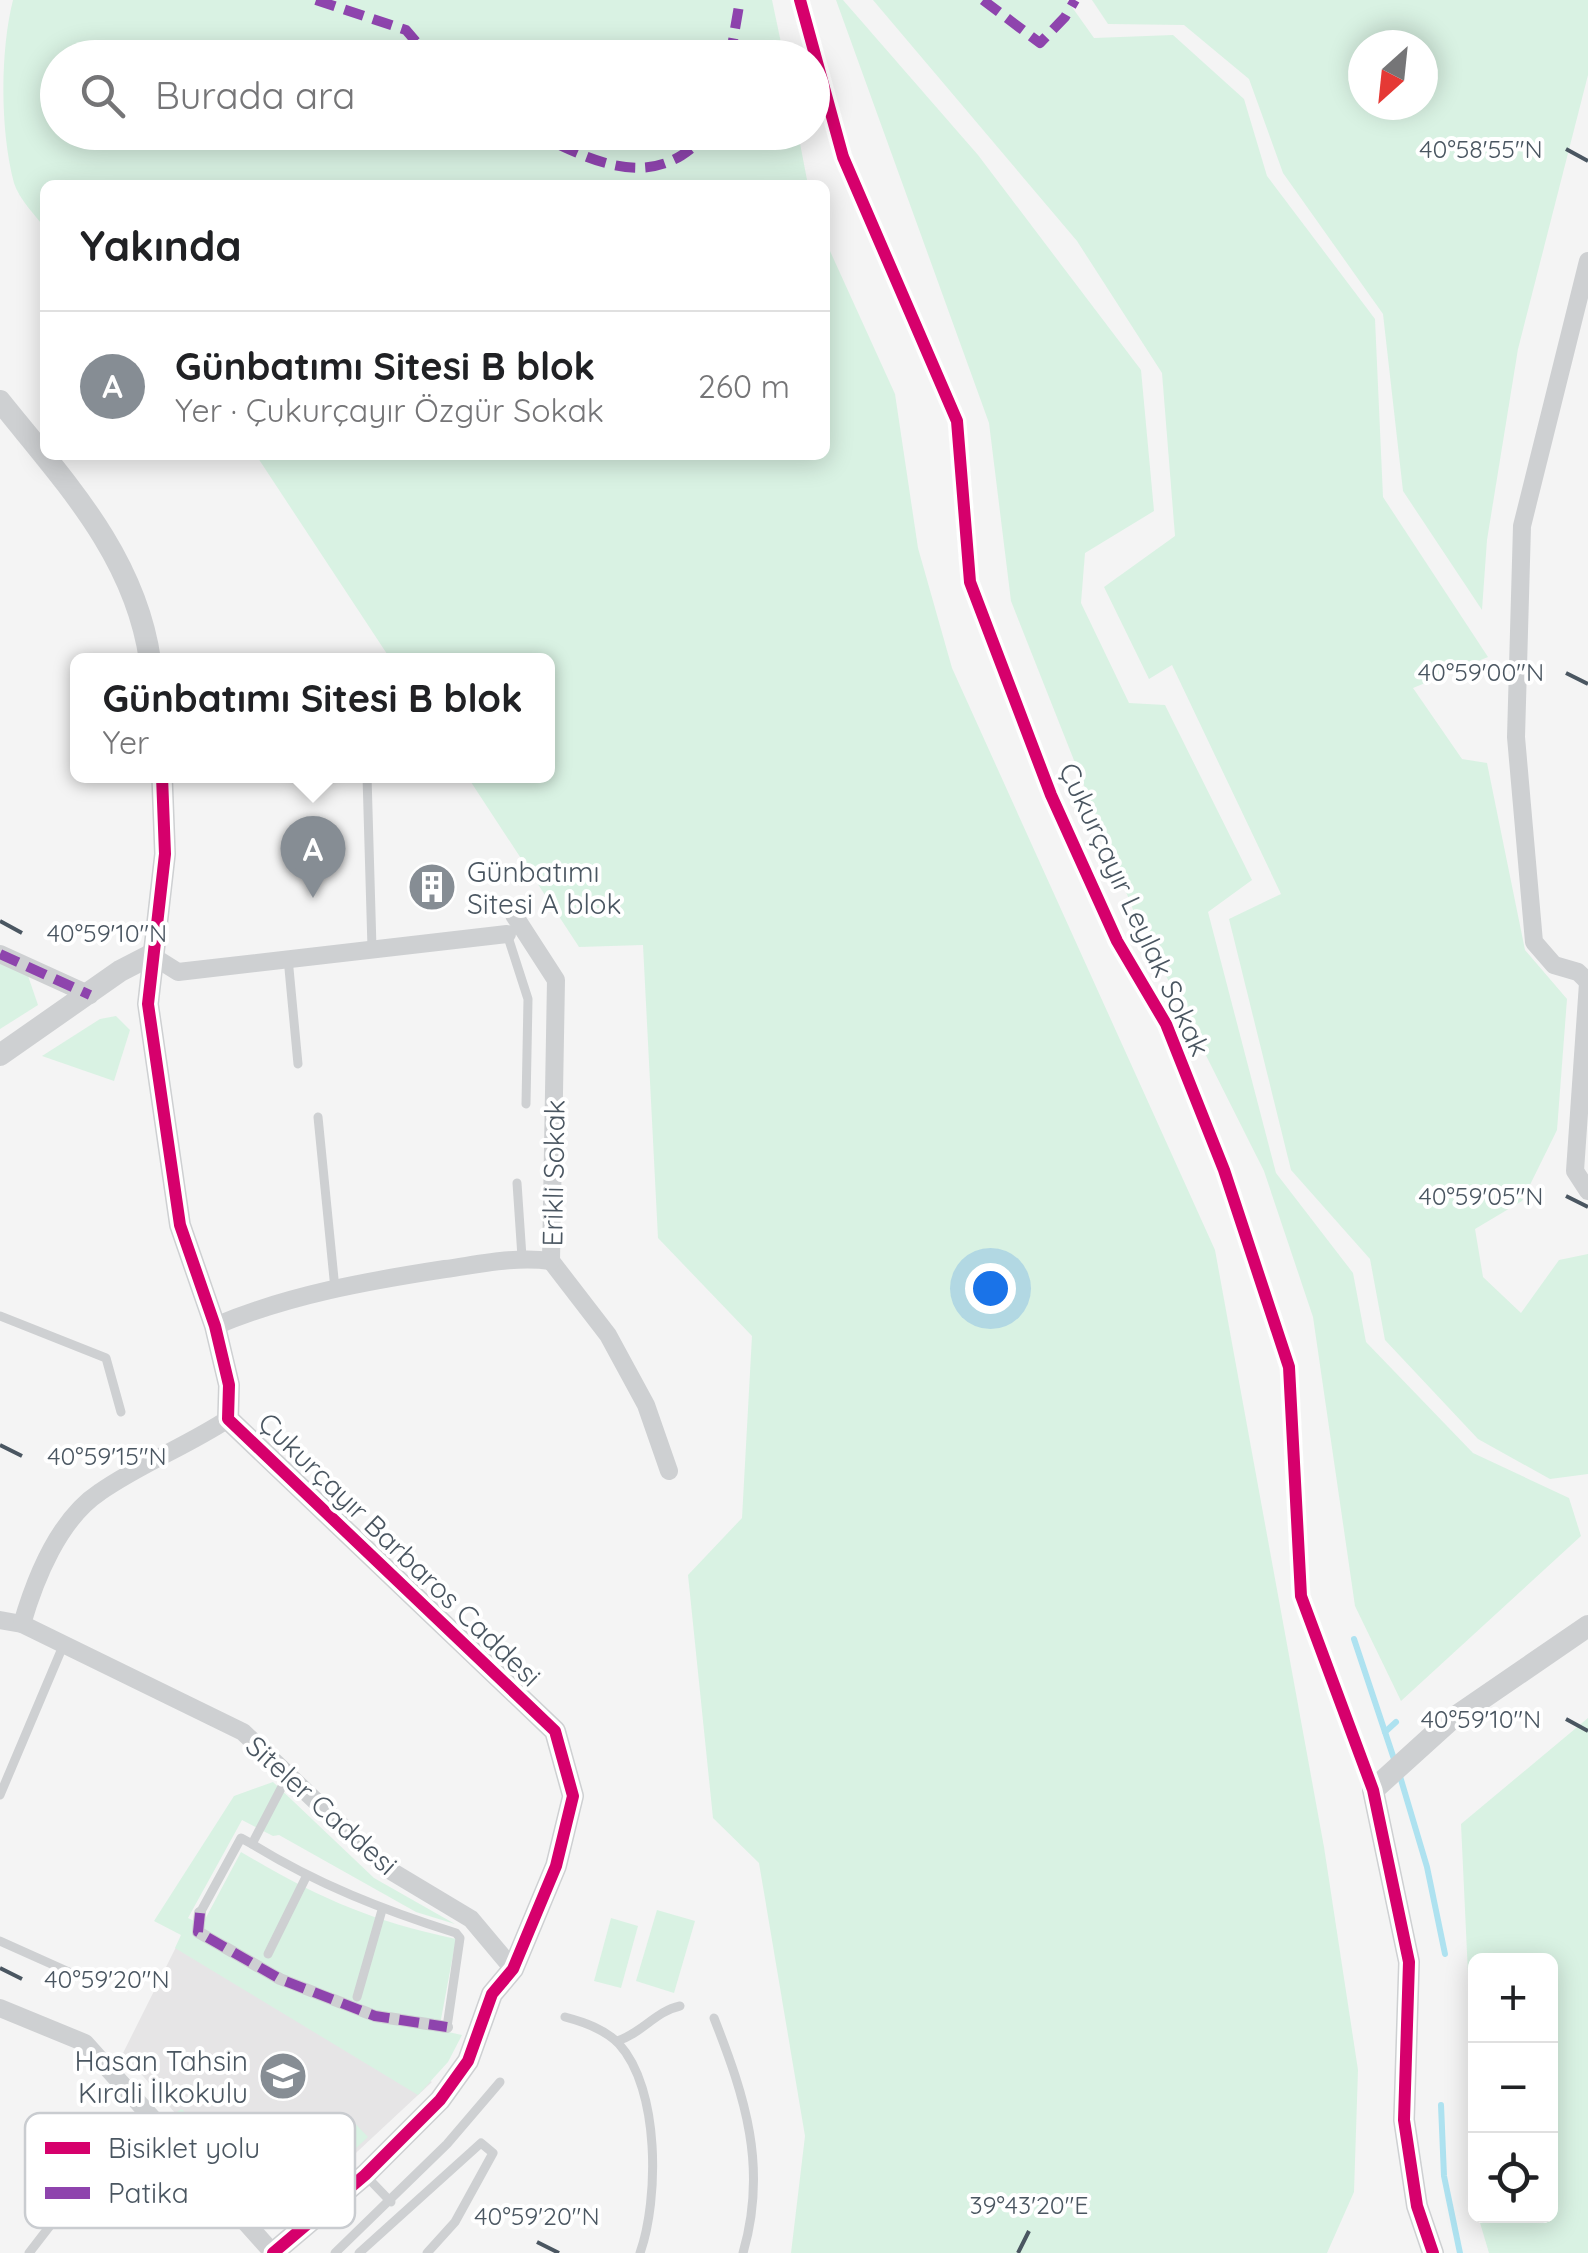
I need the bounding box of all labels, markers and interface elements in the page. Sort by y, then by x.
north arrow [1348,30,1438,120]
search box [40,40,830,150]
icon: search [75,68,130,123]
text: Burada ara [155,71,355,119]
text: 40°58'55"N [1419,133,1543,164]
text: Yakında [80,219,242,272]
text: Günbatımı Sitesi B blok [175,342,595,390]
text: A [102,366,123,406]
text: 260 m [698,366,790,406]
text: Yer · Çukurçayır Özgür Sokak [175,390,604,430]
popup [70,653,555,783]
text: 40°59'00"N [1418,656,1544,687]
text: Günbatımı Sitesi B blok [102,674,523,722]
text: Yer [102,722,149,762]
street label: Çukurçayır Leylak Sokak [1052,757,1218,1061]
pin: A [280,816,346,898]
place label: Günbatımı Sitesi A blok [467,854,621,921]
building icon: Günbatımı Sitesi A blok [406,861,458,913]
text: 40°59'10"N [47,917,167,948]
street label: Erikli Sokak [534,1099,572,1247]
text: 40°59'05"N [1418,1180,1544,1211]
your location [965,1263,1016,1314]
street label: Çukurçayır Barbaros Caddesi [251,1405,549,1693]
text: 40°59'15"N [47,1440,167,1471]
text: 40°59'10"N [1421,1703,1541,1734]
street label: Siteler Caddesi [239,1728,405,1882]
map controls [1468,1953,1558,2223]
button: + [1468,1953,1558,2043]
text: 40°59'20"N [44,1963,170,1994]
place label: Hasan Tahsin Kırali İlkokulu [74,2043,248,2110]
button: − [1468,2043,1558,2133]
school or university icon: Hasan Tahsin Kırali İlkokulu [257,2050,309,2102]
legend [25,2113,355,2228]
text: Bisiklet yolu [108,2130,260,2165]
button: locate [1468,2133,1558,2223]
text: Patika [108,2175,189,2210]
text: 39°43'20"E [970,2189,1088,2220]
text: 40°59'20"N [474,2200,600,2231]

